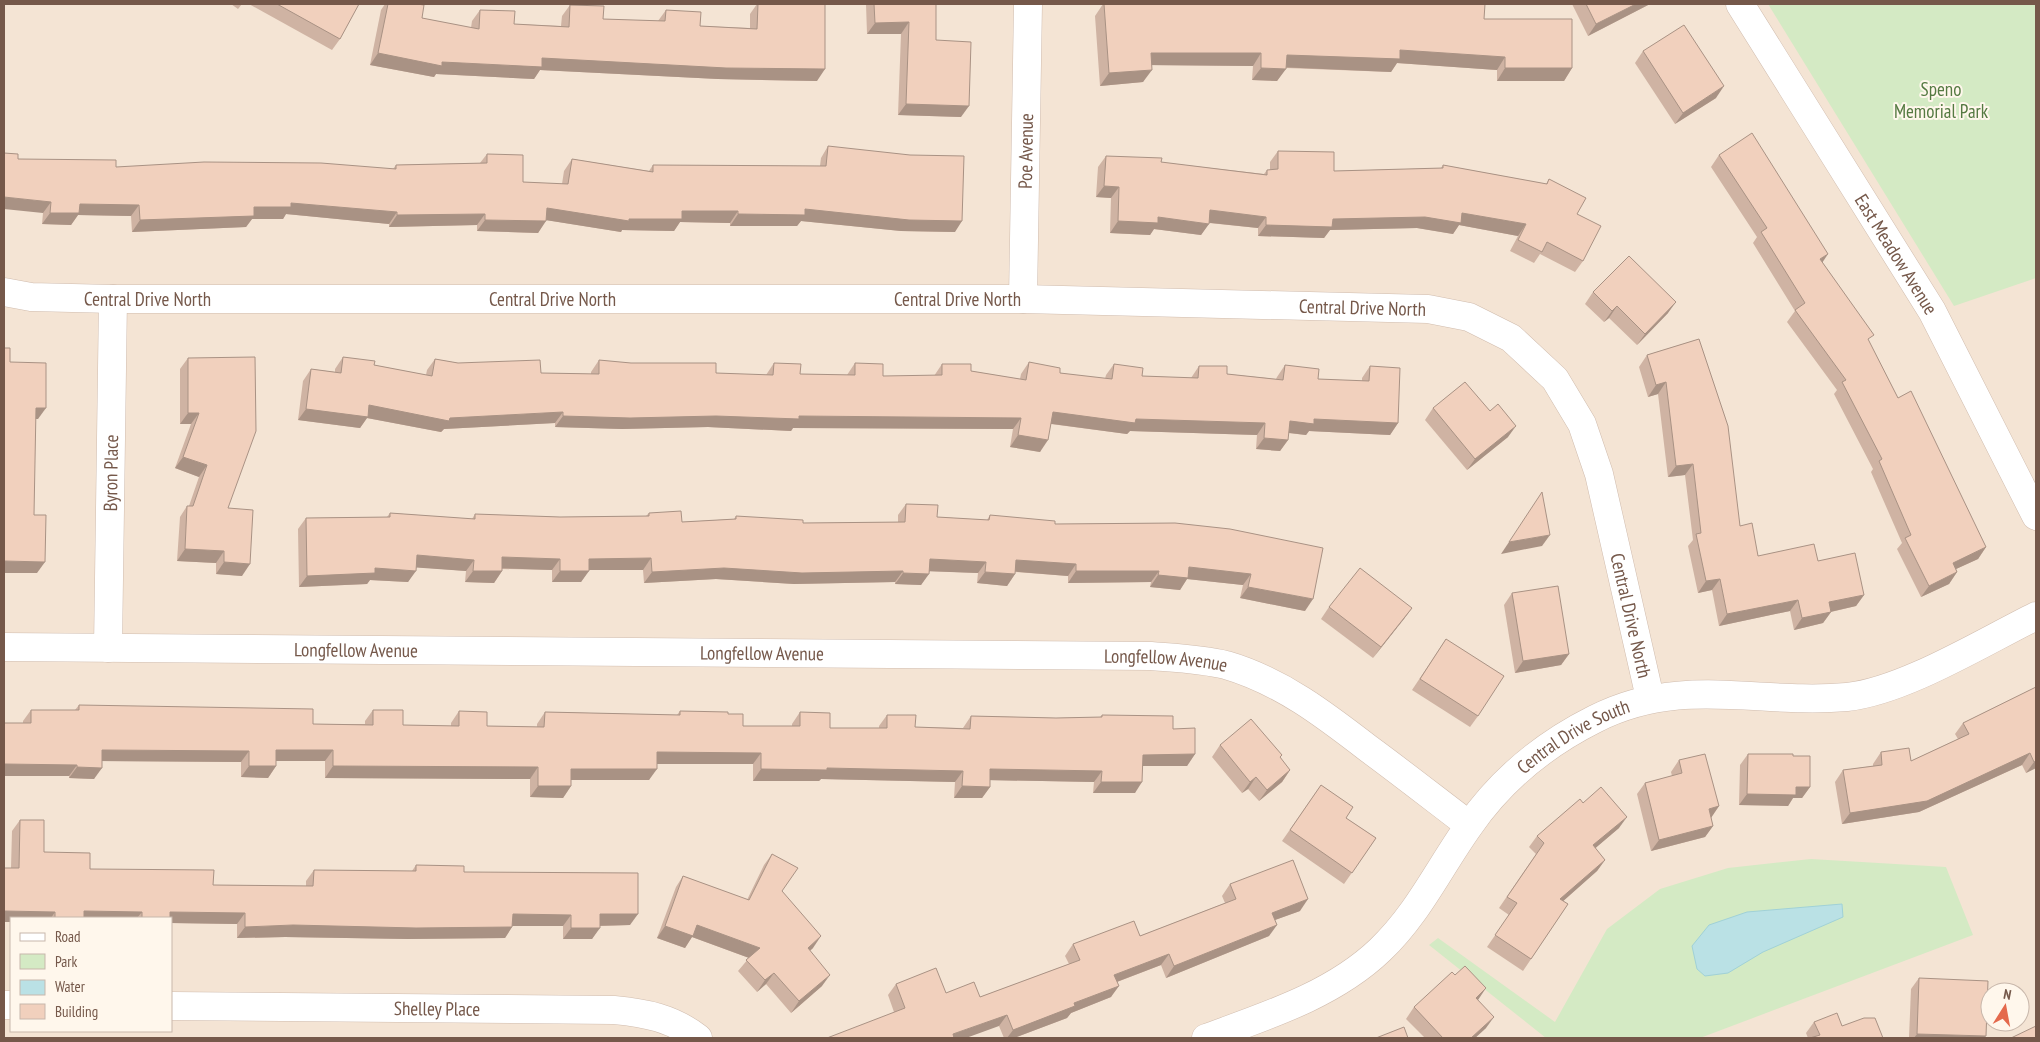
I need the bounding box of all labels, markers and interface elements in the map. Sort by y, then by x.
park label: Speno Memorial Park [1894,77,1989,123]
street label: Poe Avenue [1013,113,1038,189]
street label: East Meadow Avenue [1850,189,1943,319]
street label: Central Drive North [84,286,211,311]
street label: Central Drive North [489,287,616,311]
street label: Central Drive North [894,287,1021,311]
street label: Central Drive North [1299,294,1426,321]
street label: Byron Place [98,434,123,512]
street label: Central Drive North [1605,551,1657,680]
street label: Longfellow Avenue [294,637,418,662]
street label: Longfellow Avenue [700,640,824,665]
street label: Longfellow Avenue [1104,644,1230,677]
street label: Central Drive South [1512,694,1632,779]
legend [10,917,172,1032]
text: Road [55,927,81,946]
text: Park [55,952,77,971]
text: Water [55,977,86,996]
north arrow [1980,982,2030,1032]
text: N [2002,985,2013,1004]
street label: Shelley Place [394,996,480,1021]
text: Building [55,1002,98,1021]

